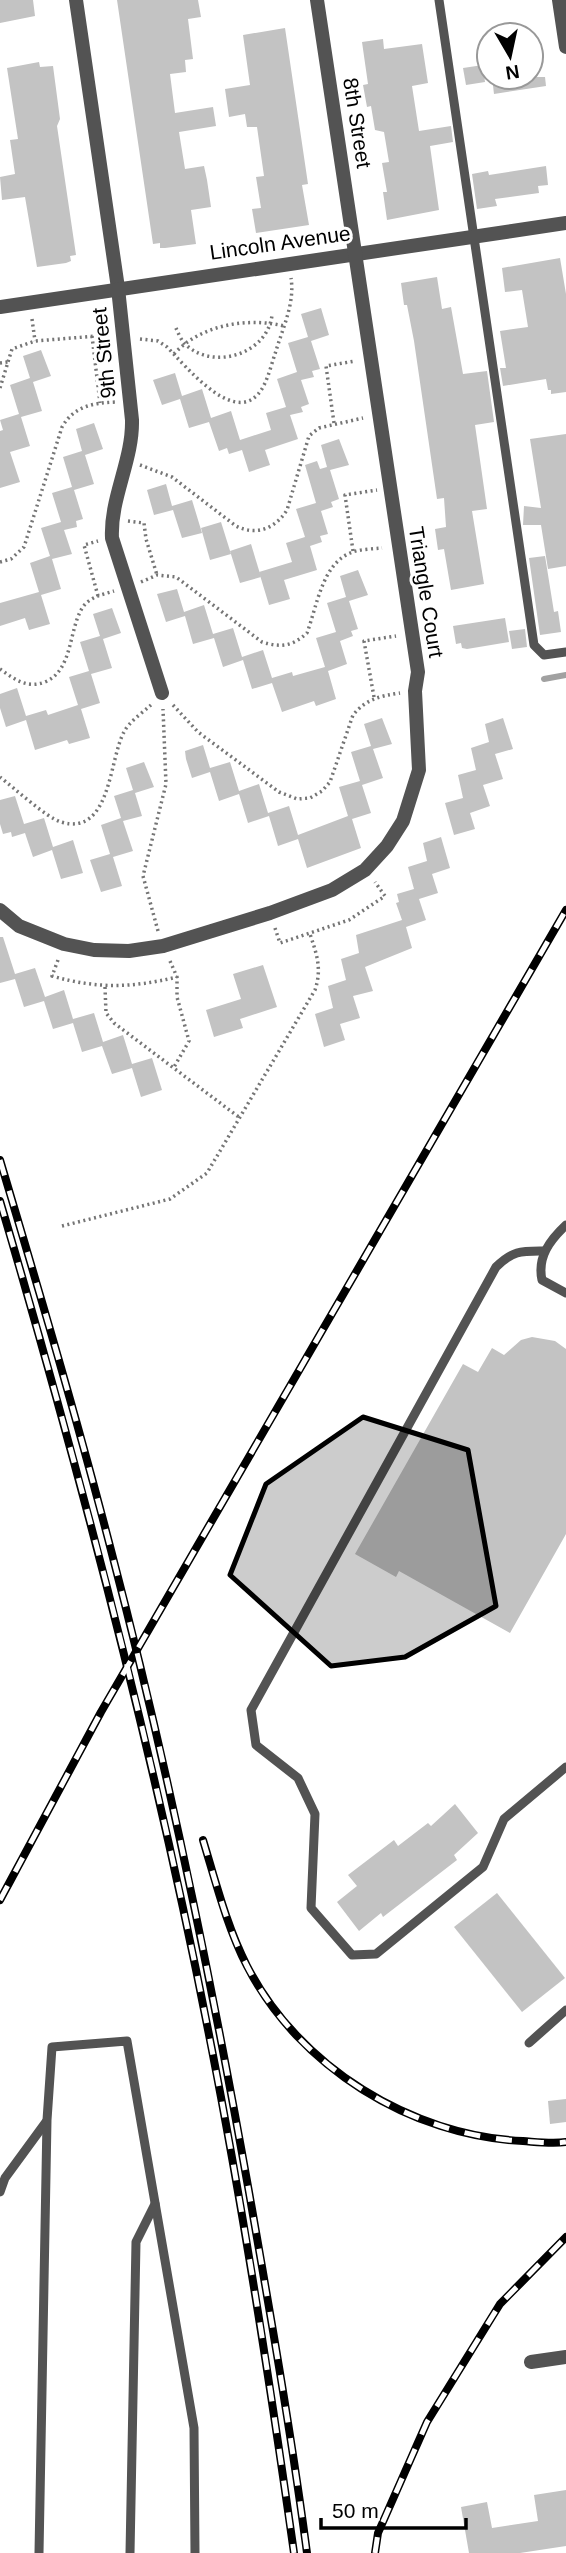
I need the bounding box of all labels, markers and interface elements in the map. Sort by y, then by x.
north arrow [475,21,545,91]
text: N [504,61,521,84]
street label: 8th Street [339,76,376,170]
street label: Lincoln Avenue [208,221,352,264]
street label: 9th Street [87,306,120,400]
street label: Triangle Court [405,525,448,659]
scale bar [321,2486,466,2530]
text: 50 m [332,2499,379,2522]

